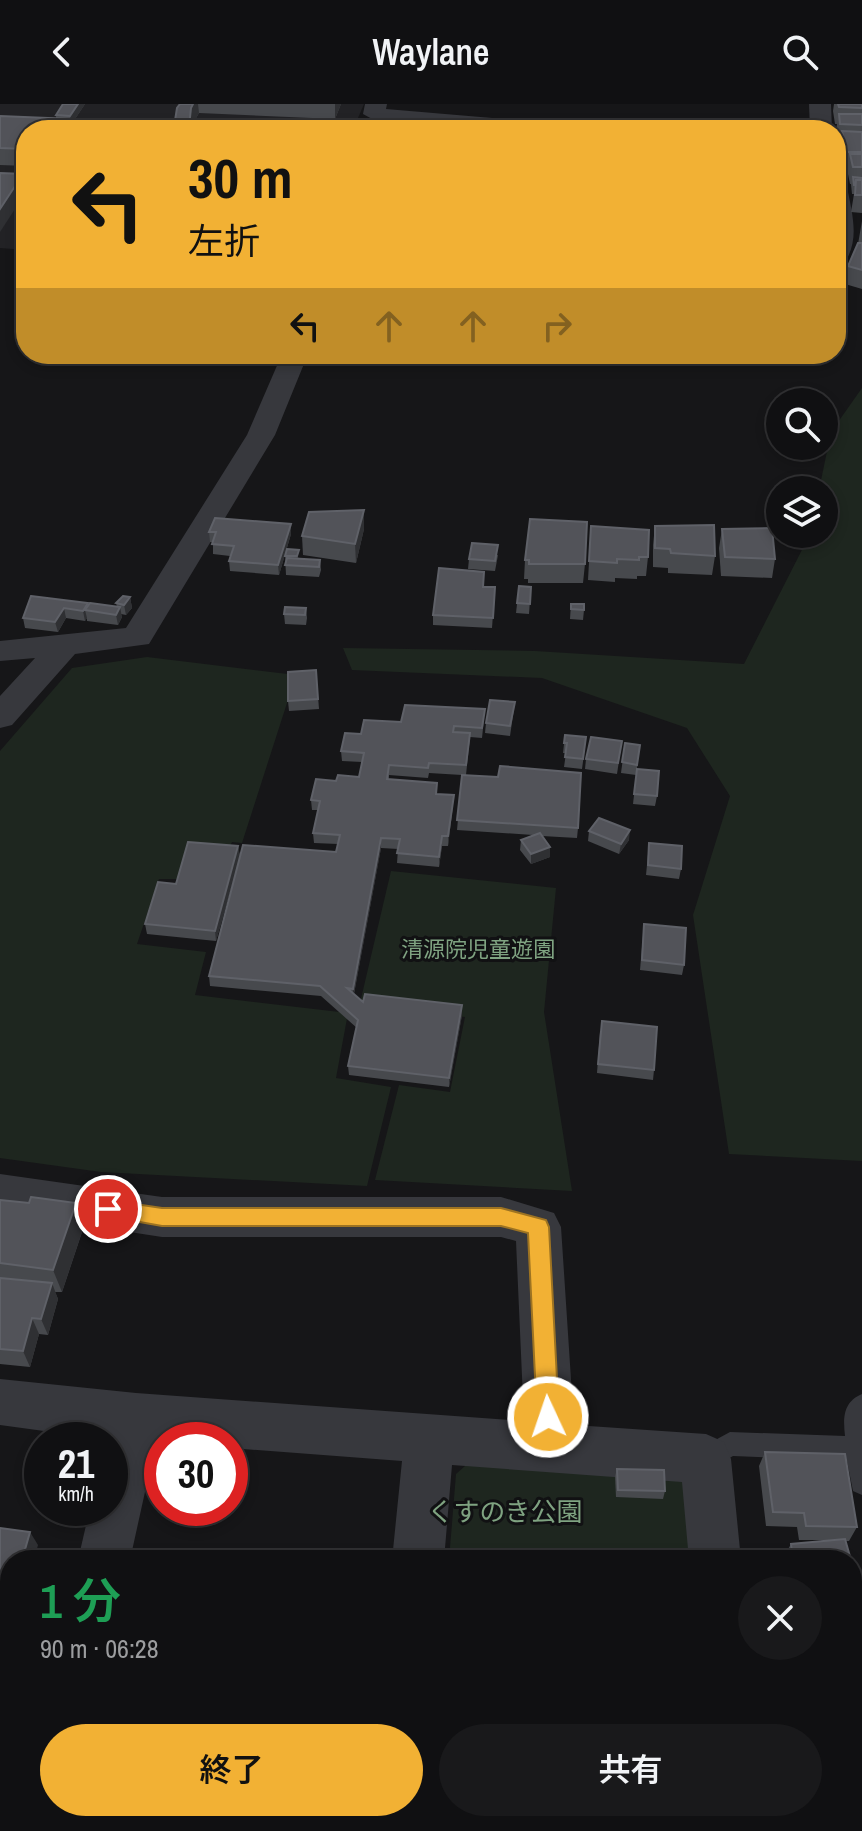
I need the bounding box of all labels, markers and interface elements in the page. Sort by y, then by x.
text: Waylane [372,28,490,76]
icon: back [40,30,84,74]
icon: search [778,30,822,74]
text: 30 m [188,140,293,215]
icon: left [56,152,160,256]
text: 左折 [188,217,260,265]
icon: left [283,304,327,348]
icon: ahead [367,304,411,348]
icon: ahead [451,304,495,348]
icon: right [535,304,579,348]
map controls [766,388,838,548]
button: search [766,388,838,460]
button: layers [766,476,838,548]
park label: 清源院児童遊園 [401,934,555,964]
pin [74,1175,142,1243]
icon: arrive [86,1187,130,1231]
position arrow [506,1375,590,1459]
speed limit sign: 30 [144,1422,248,1526]
text: 21 [58,1437,94,1490]
text: km/h [58,1480,94,1507]
park label: くすのき公園 [427,1494,583,1529]
text: 1 分 [40,1568,121,1633]
button: close [738,1576,822,1660]
text: 90 m · 06:28 [40,1631,159,1666]
button: 終了 [40,1724,423,1816]
button: 共有 [439,1724,822,1816]

